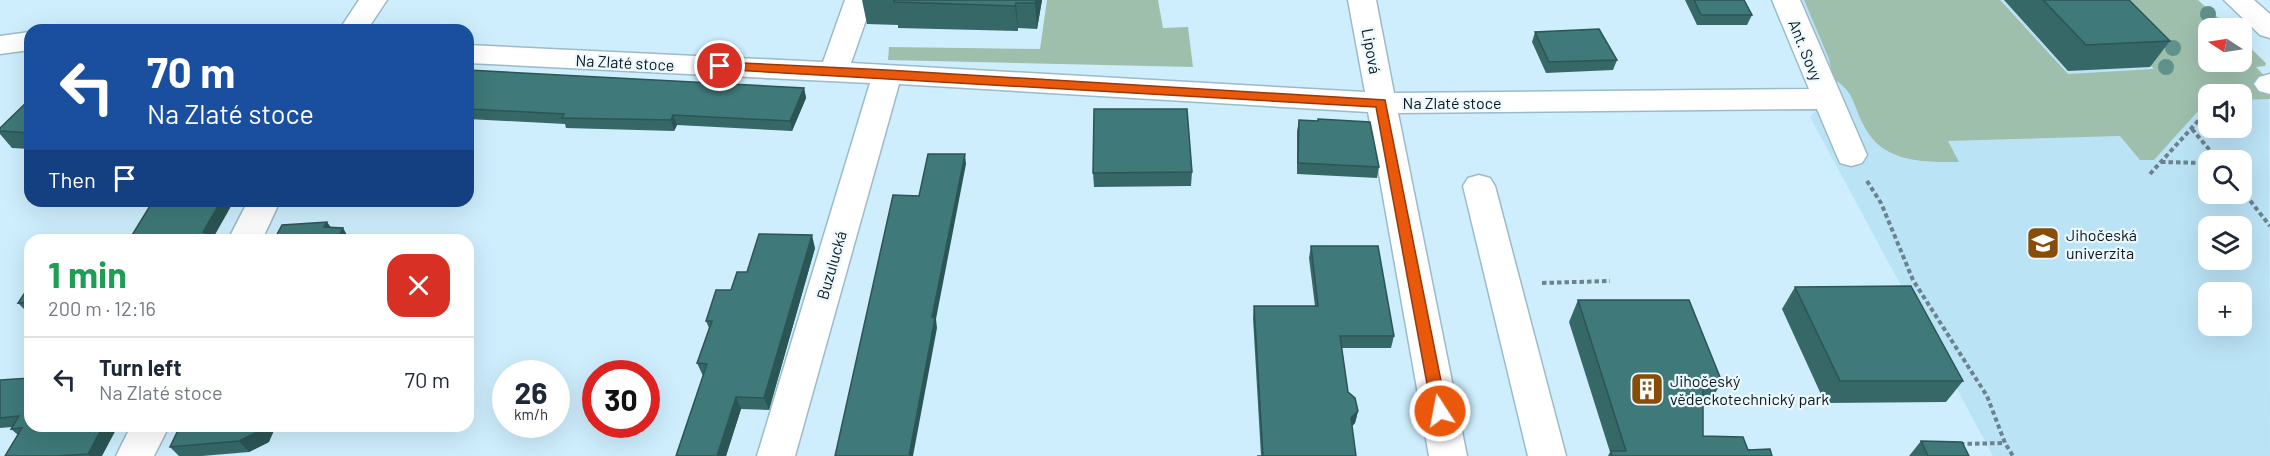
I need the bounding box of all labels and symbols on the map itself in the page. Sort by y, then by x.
street label: Ant. Sovy [1785,17,1827,84]
north arrow [2198,18,2252,72]
street label: Lipová [1359,27,1385,75]
pin [694,40,745,91]
street label: Na Zlaté stoce [575,50,675,74]
street label: Na Zlaté stoce [1403,93,1501,112]
school or university icon: Jihočeská univerzita [2025,225,2061,261]
place label: Jihočeská univerzita [2066,225,2137,262]
street label: Buzulucká [812,228,850,302]
speed limit sign: 30 [582,360,660,438]
building icon: Jihočeský vědeckotechnický park [1629,371,1665,407]
place label: Jihočeský vědeckotechnický park [1670,371,1829,408]
position arrow [1408,379,1472,443]

